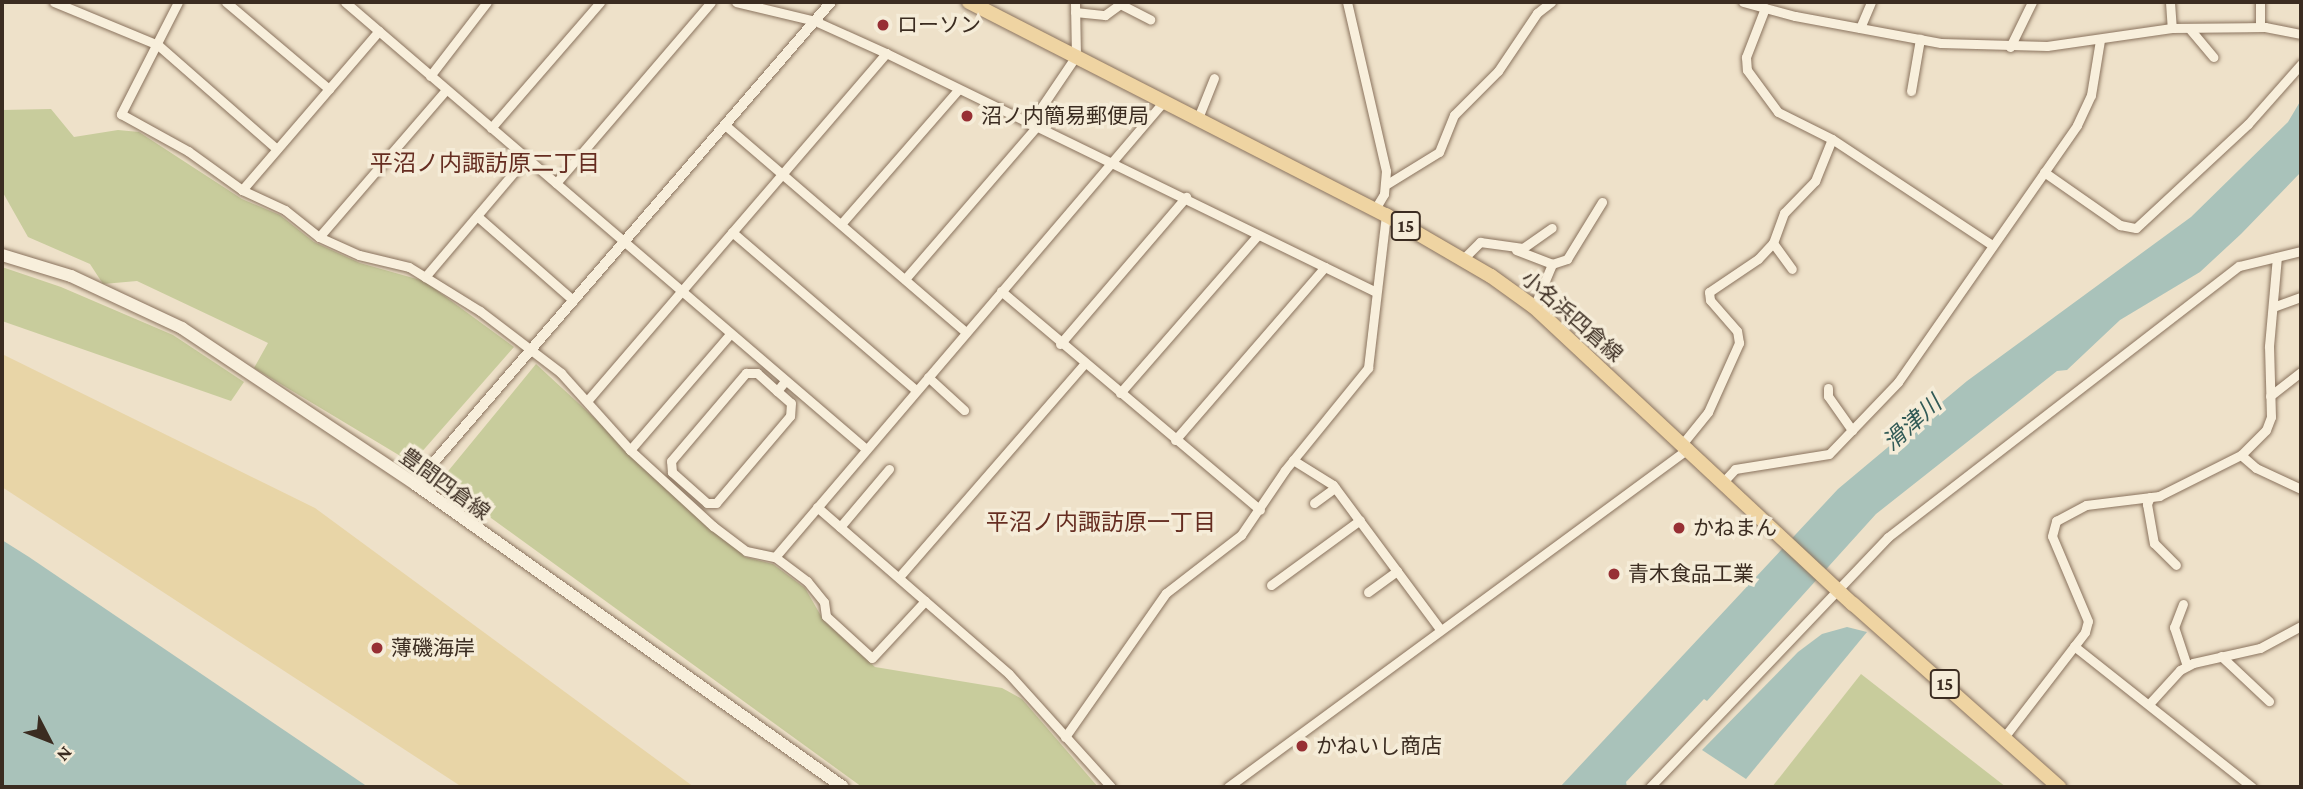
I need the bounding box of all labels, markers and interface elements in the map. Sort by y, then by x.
place label: ローソン [897,12,981,38]
marker: ローソン [875,17,891,33]
place label: 沼ノ内簡易郵便局 [981,103,1149,129]
marker: 沼ノ内簡易郵便局 [959,108,975,124]
district label: 平沼ノ内諏訪原二丁目 [370,149,600,177]
road number: 15 [1390,210,1422,242]
street label: 小名浜四倉線 [1516,265,1628,367]
water label: 滑津川 [1877,390,1947,456]
street label: 豊間四倉線 [395,443,495,525]
district label: 平沼ノ内諏訪原一丁目 [986,508,1216,536]
place label: かねまん [1693,515,1777,541]
marker: かねまん [1671,520,1687,536]
place label: 青木食品工業 [1628,561,1754,587]
marker: 青木食品工業 [1606,566,1622,582]
place label: 薄磯海岸 [391,635,475,661]
marker: 薄磯海岸 [369,640,385,656]
road number: 15 [1929,668,1961,699]
north arrow [14,705,84,775]
place label: かねいし商店 [1316,733,1442,759]
marker: かねいし商店 [1294,738,1310,754]
text: N [53,743,77,766]

